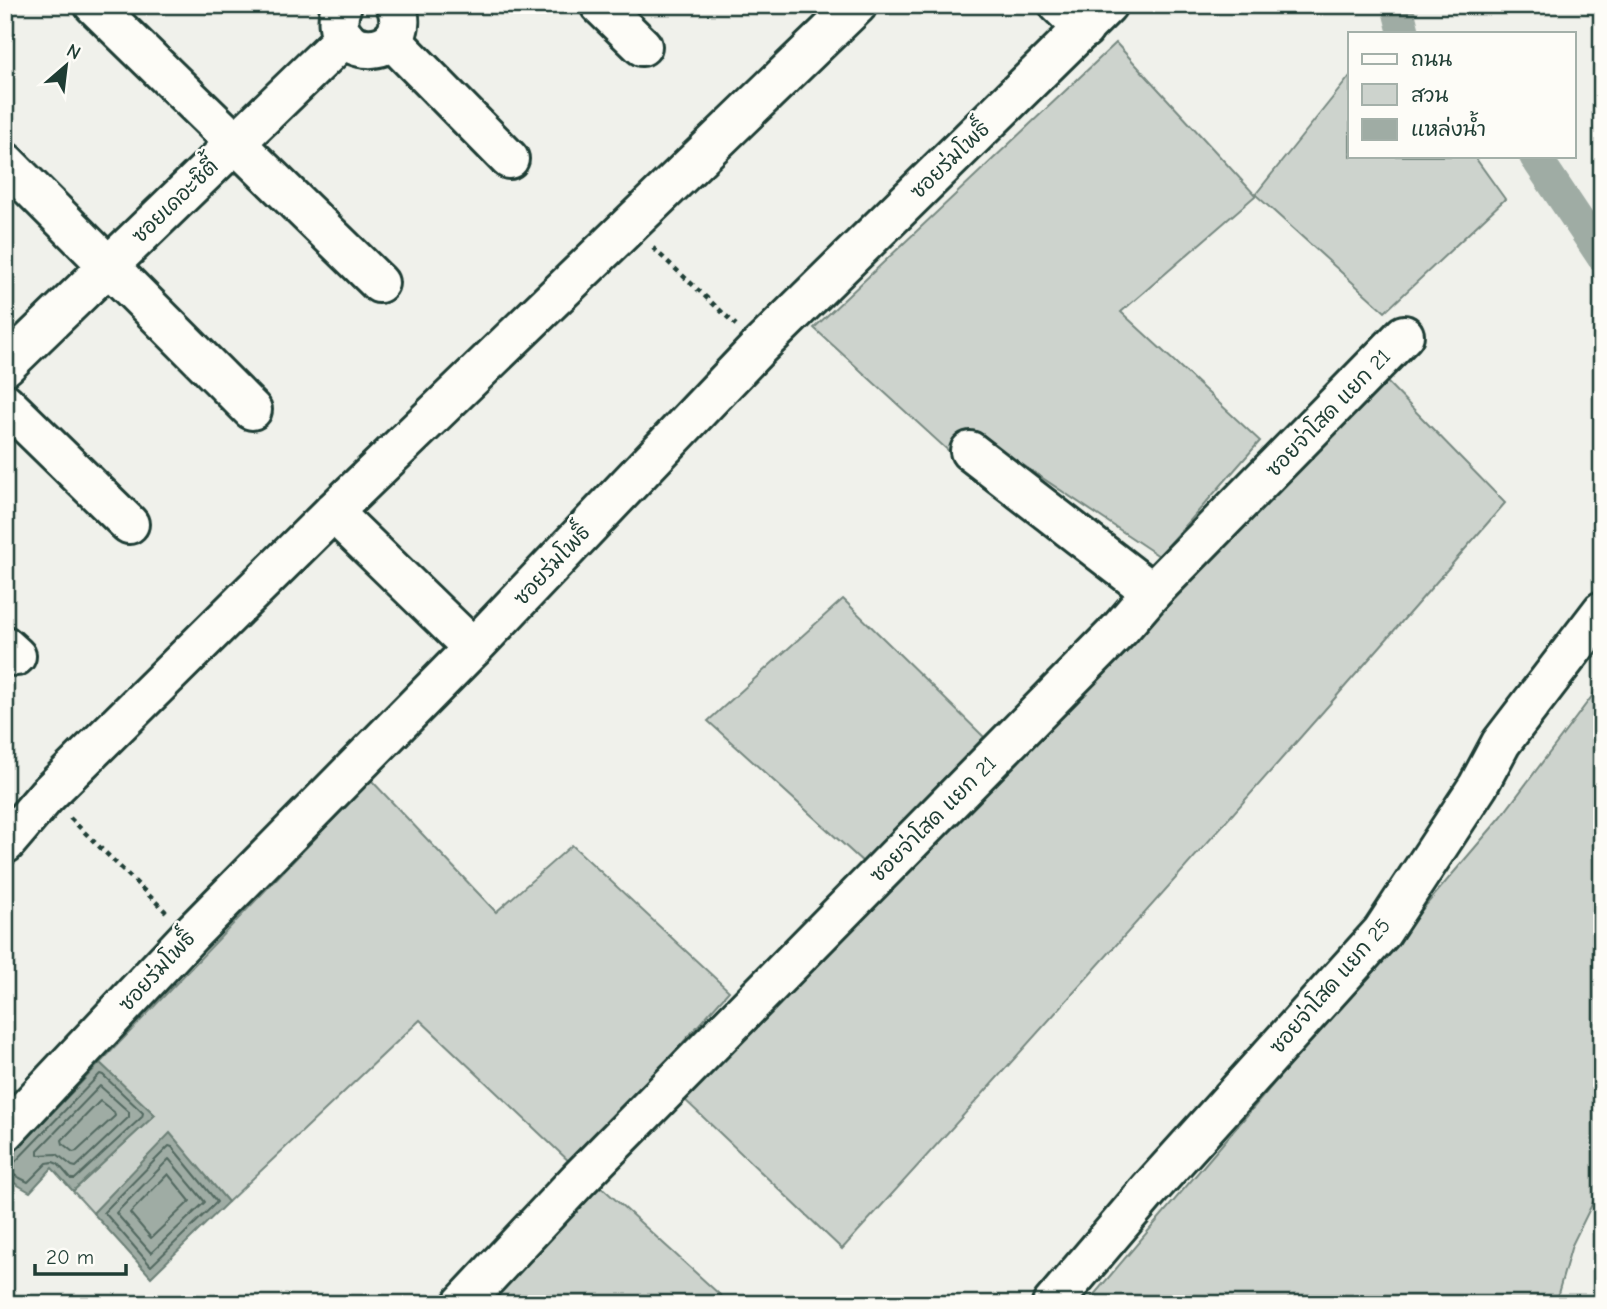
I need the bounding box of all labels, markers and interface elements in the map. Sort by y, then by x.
north arrow [32,32,102,102]
legend [1348,32,1576,158]
text: N [63,39,84,64]
text: ถนน [1411,47,1452,71]
text: สวน [1411,83,1448,107]
text: แหล่งน้ำ [1411,110,1486,141]
street label: ซอยร่มโพธิ์ [901,112,995,204]
street label: ซอยเดอะซิตี้ [122,147,225,248]
street label: ซอยจ่าโสด แยก 21 [1260,343,1395,482]
street label: ซอยร่มโพธิ์ [504,516,595,610]
street label: ซอยจ่าโสด แยก 21 [864,750,1001,887]
street label: ซอยจ่าโสด แยก 25 [1264,913,1395,1059]
street label: ซอยร่มโพธิ์ [109,922,200,1016]
scale bar [35,1232,126,1276]
text: 20 m [46,1245,94,1269]

